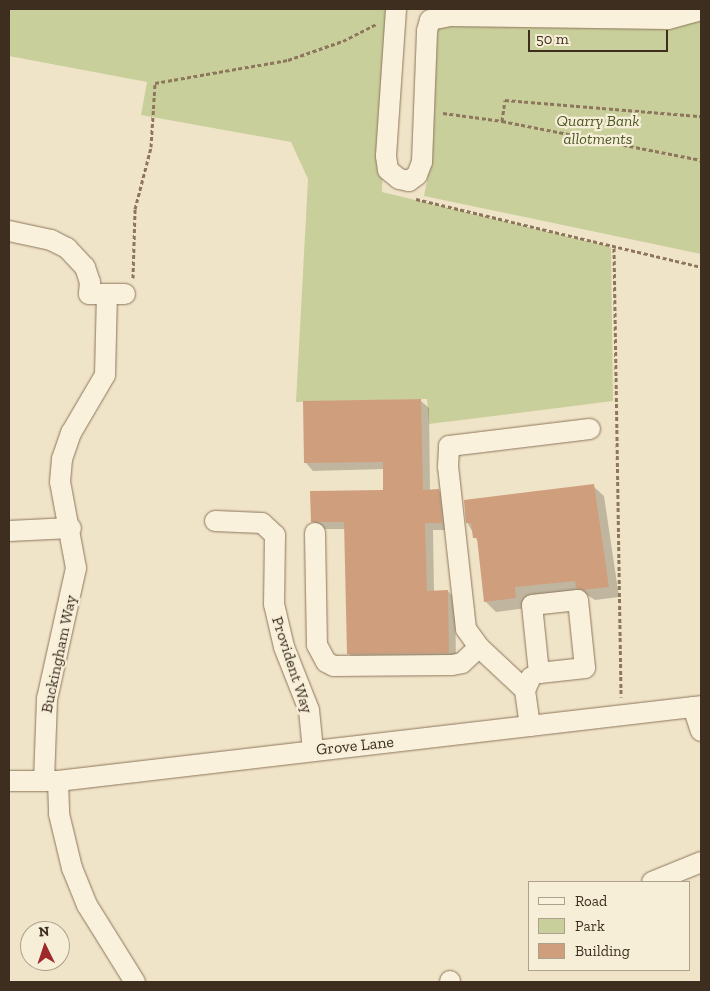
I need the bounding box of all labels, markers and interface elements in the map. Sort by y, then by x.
scale bar [530,20,670,52]
text: 50 m [536,30,569,48]
park label: Quarry Bank allotments [557,111,639,149]
street label: Buckingham Way [37,593,81,715]
street label: Provident Way [267,614,317,716]
street label: Grove Lane [315,732,395,760]
legend [528,881,690,971]
text: Road [575,892,607,910]
text: Park [575,917,605,935]
north arrow [20,921,70,971]
text: N [38,923,50,940]
text: Building [575,942,630,960]

